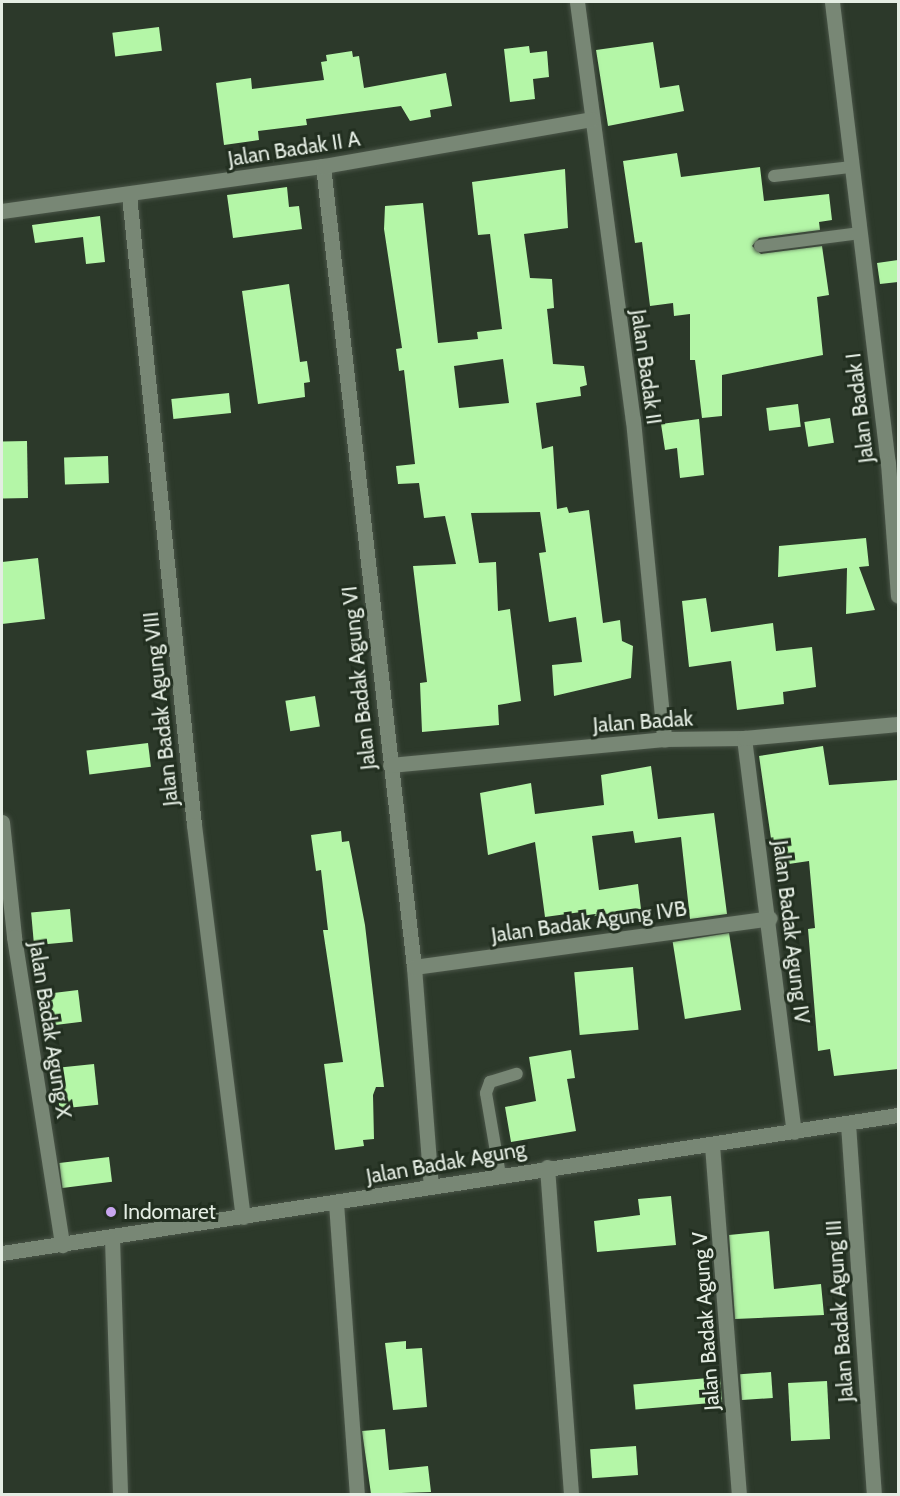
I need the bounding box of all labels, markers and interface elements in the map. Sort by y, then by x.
street label: Jalan Badak II A [226,126,362,172]
street label: Jalan Badak II [625,308,667,426]
street label: Jalan Badak I [841,352,879,464]
street label: Jalan Badak Agung VI [337,585,381,771]
street label: Jalan Badak Agung VIII [138,611,184,807]
street label: Jalan Badak [592,706,694,738]
street label: Jalan Badak Agung IV [767,839,815,1025]
street label: Jalan Badak Agung IVB [490,896,688,948]
street label: Jalan Badak Agung X [24,940,76,1120]
street label: Jalan Badak Agung [364,1137,528,1189]
place label: Indomaret [123,1199,216,1225]
marker: Indomaret [104,1205,118,1219]
street label: Jalan Badak Agung III [821,1219,859,1403]
street label: Jalan Badak Agung V [687,1231,725,1411]

